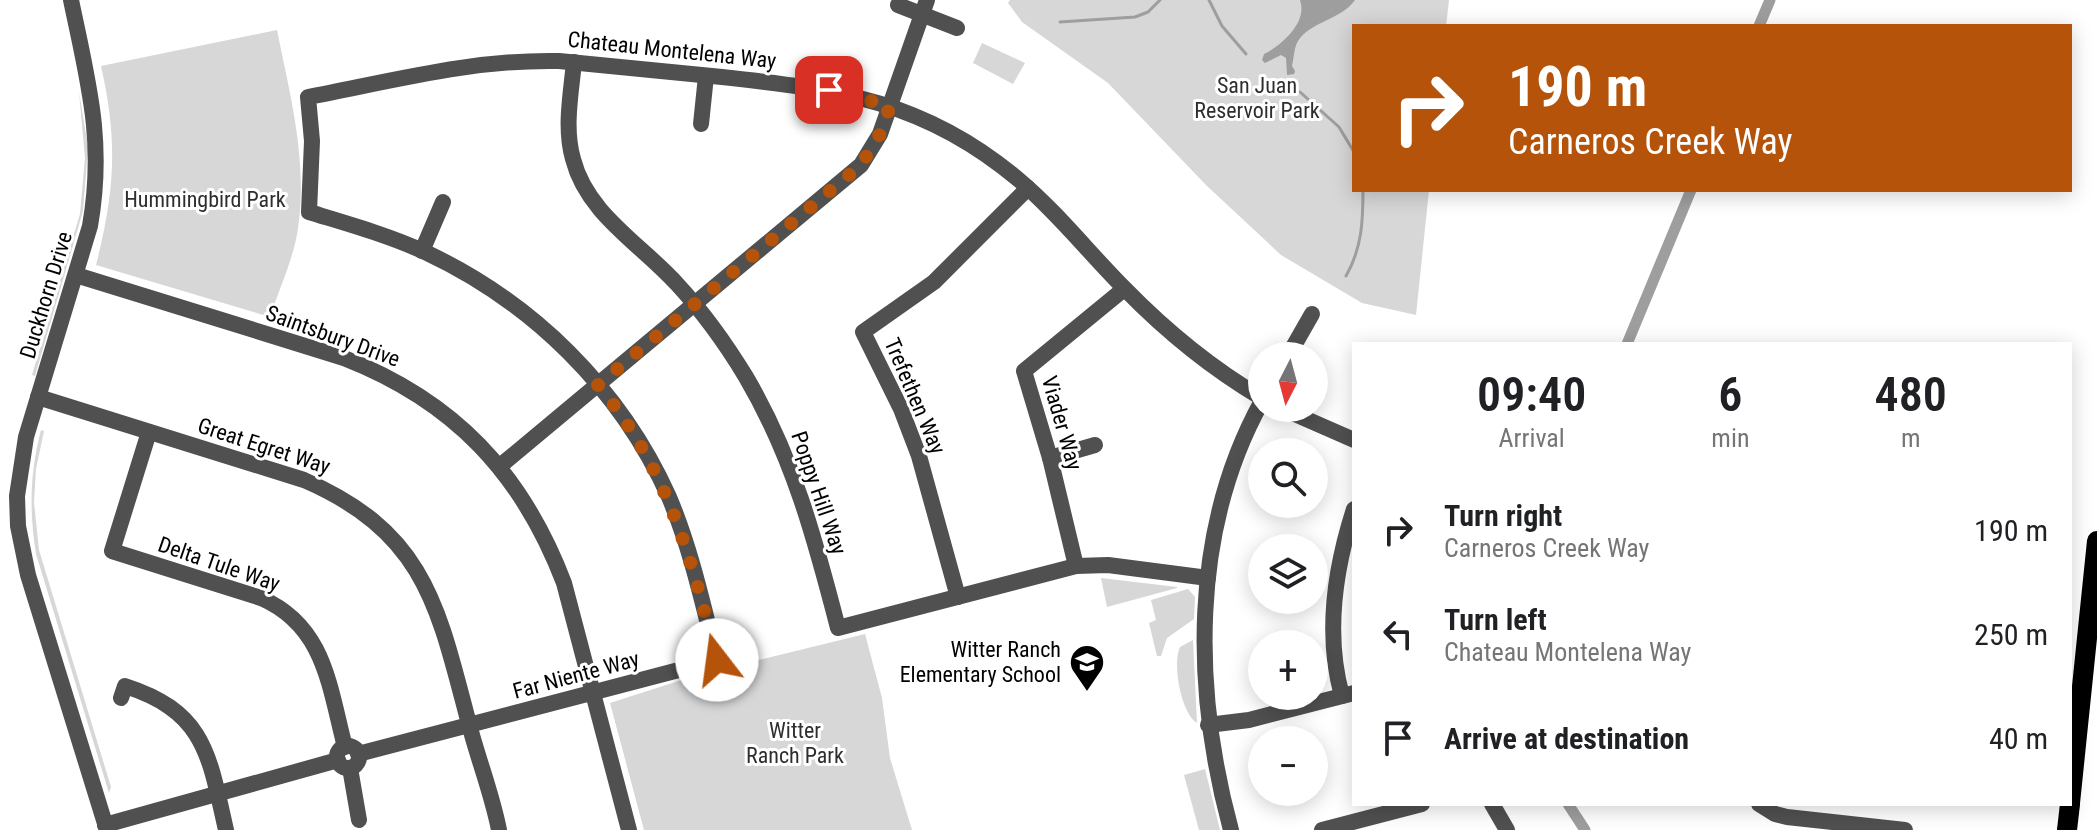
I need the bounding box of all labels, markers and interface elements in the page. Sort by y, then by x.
street label: Chateau Montelena Way [567,27,777,73]
text: 190 m [1508,54,1647,120]
pin [795,56,863,124]
icon: right [1376,56,1480,160]
icon: arrive [807,68,851,112]
park label: San Juan Reservoir Park [1194,73,1320,123]
text: Carneros Creek Way [1508,121,1792,163]
park label: Hummingbird Park [124,187,286,212]
street label: Duckhorn Drive [15,229,77,361]
street label: Saintsbury Drive [263,300,403,372]
street label: Trefethen Way [879,334,951,458]
north arrow [1248,342,1328,422]
map controls [1248,342,1328,806]
text: 09:40 [1477,366,1586,423]
text: 6 [1718,366,1742,423]
text: 480 [1875,366,1947,423]
street label: Viader Way [1037,373,1087,473]
street label: Great Egret Way [195,413,333,479]
text: Arrival [1499,423,1565,453]
text: min [1711,423,1749,453]
text: m [1901,423,1921,453]
street label: Poppy Hill Way [786,428,852,558]
button: search [1248,438,1328,518]
text: Turn right [1444,498,1562,533]
icon: right [1376,508,1420,552]
text: 190 m [1974,513,2048,548]
street label: Delta Tule Way [155,532,283,596]
text: Carneros Creek Way [1444,533,1649,563]
button: layers [1248,534,1328,614]
text: Turn left [1444,602,1547,637]
icon: left [1376,612,1420,656]
text: 250 m [1974,617,2048,652]
position arrow [675,618,759,702]
button: + [1248,630,1328,710]
place label: Witter Ranch Elementary School [900,637,1061,687]
text: Chateau Montelena Way [1444,637,1691,667]
school or university icon: Witter Ranch Elementary School [1068,643,1106,693]
street label: Far Niente Way [510,646,642,704]
icon: arrive [1376,716,1420,760]
park label: Witter Ranch Park [746,718,844,768]
text: Arrive at destination [1444,721,1689,756]
text: 40 m [1989,721,2048,756]
button: − [1248,726,1328,806]

